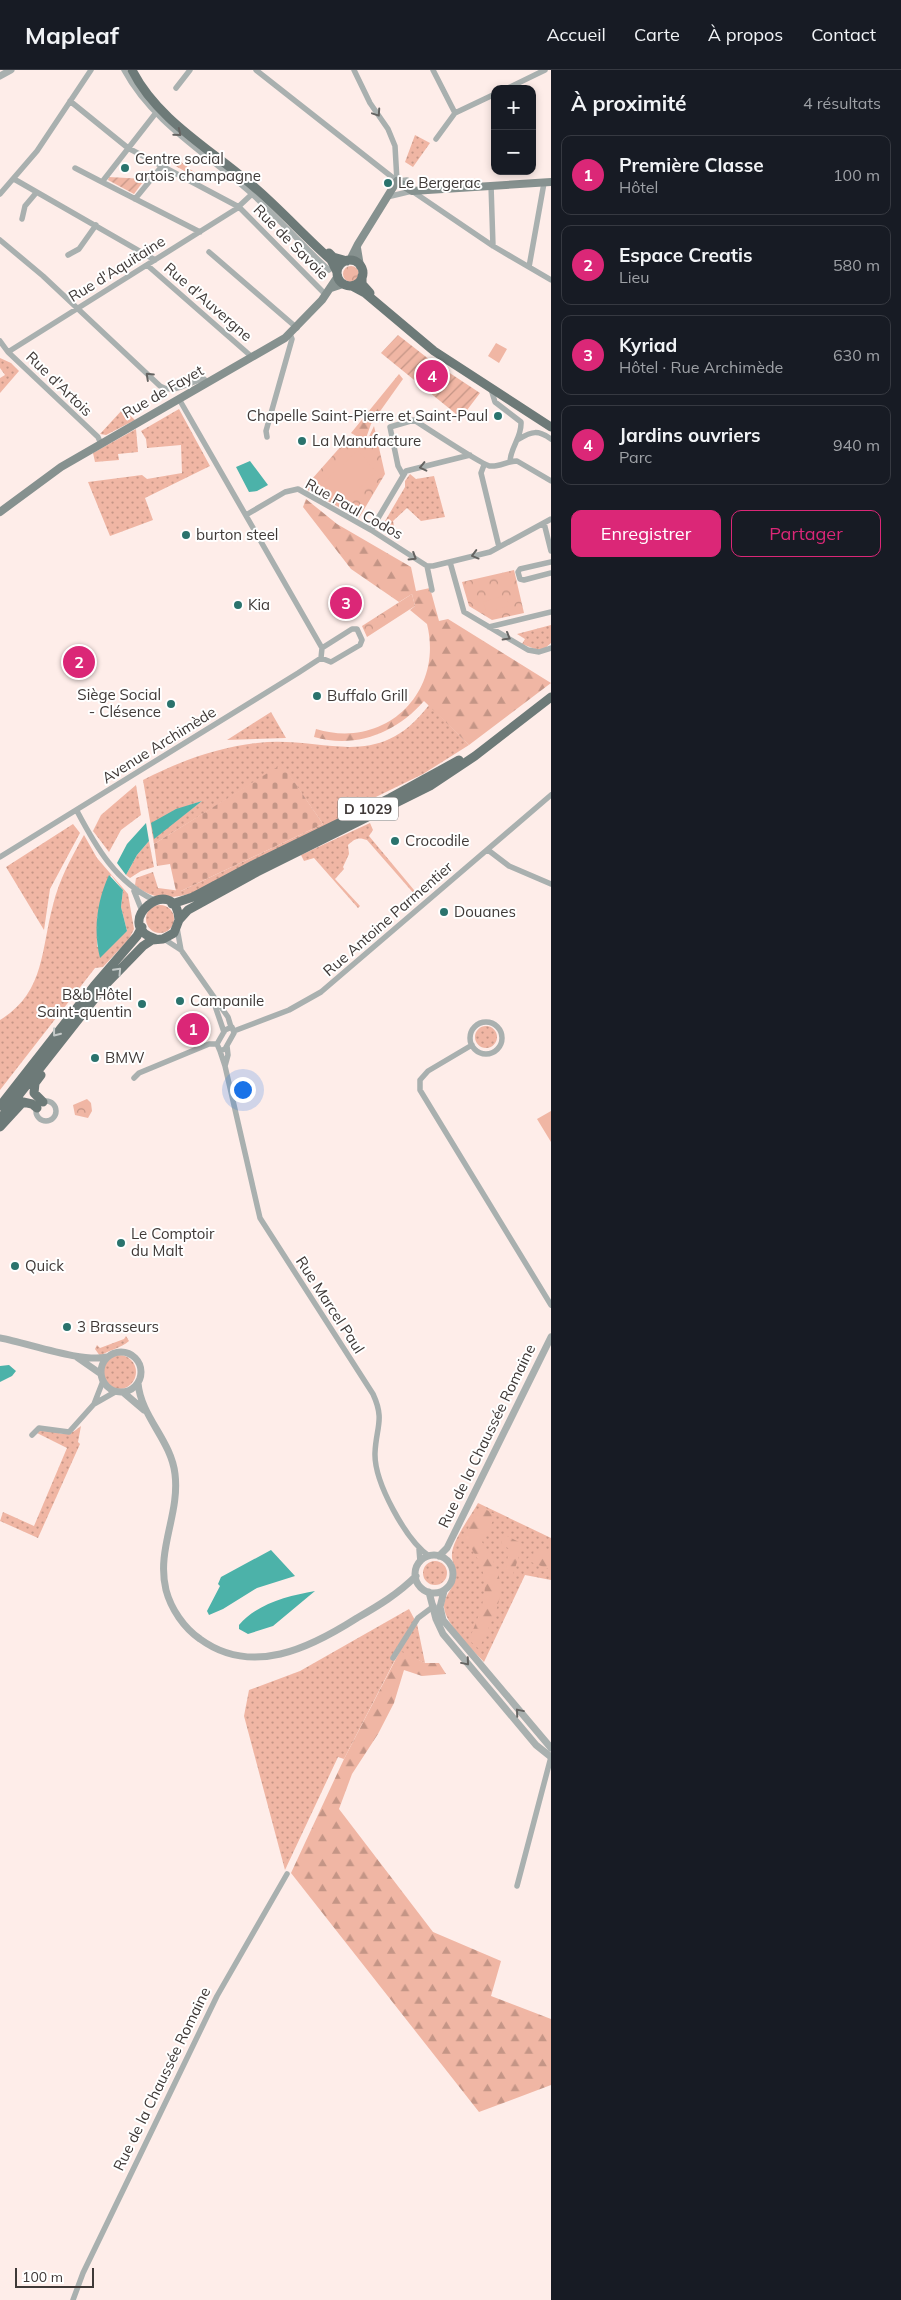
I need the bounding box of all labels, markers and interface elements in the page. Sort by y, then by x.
text: Mapleaf [25,20,119,50]
text: Accueil [546,23,606,46]
text: Carte [634,23,680,46]
text: À propos [708,23,783,46]
text: Contact [811,23,876,46]
map controls [491,85,536,175]
button: + [491,85,536,130]
text: À proximité [571,90,687,116]
text: 4 résultats [803,93,881,113]
one-way arrow [371,107,380,117]
one-way arrow [172,127,181,135]
button: − [491,130,536,175]
place label: Centre social artois champagne [135,149,261,185]
text: Première Classe [619,153,764,177]
marker: Centre social artois champagne [119,162,131,174]
text: 1 [583,165,593,185]
text: 100 m [833,165,880,185]
place label: Le Bergerac [398,173,481,192]
marker: Le Bergerac [382,177,394,189]
text: Hôtel [619,177,658,197]
street label: Rue de Savoie [250,200,333,283]
street label: Rue d'Aquitaine [65,231,169,306]
text: Espace Creatis [619,243,753,267]
text: 2 [583,255,593,275]
text: 580 m [833,255,880,275]
street label: Rue d'Auvergne [160,258,256,345]
text: Lieu [619,267,649,287]
text: Kyriad [619,333,677,357]
text: 3 [583,345,593,365]
text: 630 m [833,345,880,365]
street label: Rue d'Artois [22,347,97,420]
pin: 4 [416,357,448,395]
text: Hôtel · Rue Archimède [619,357,783,377]
street label: Rue de Fayet [119,361,207,422]
one-way arrow [146,373,155,382]
place label: Chapelle Saint-Pierre et Saint-Paul [247,406,488,425]
marker: Chapelle Saint-Pierre et Saint-Paul [492,410,504,422]
text: Jardins ouvriers [619,423,761,447]
place label: La Manufacture [312,431,421,450]
marker: La Manufacture [296,435,308,447]
text: 4 [583,435,593,455]
text: 940 m [833,435,880,455]
text: Parc [619,447,652,467]
one-way arrow [419,461,427,471]
street label: Rue Paul Codos [302,474,407,543]
button: Enregistrer [571,510,721,557]
button: Partager [731,510,881,557]
place label: burton steel [196,525,278,544]
marker: burton steel [180,529,192,541]
one-way arrow [472,550,480,560]
one-way arrow [408,551,417,561]
pin: 3 [330,584,362,622]
place label: Kia [248,595,270,614]
marker: Kia [232,599,244,611]
one-way arrow [501,631,510,641]
pin: 2 [63,643,95,681]
place label: Siège Social - Clésence [77,685,161,721]
place label: Buffalo Grill [327,686,408,705]
marker: Buffalo Grill [311,690,323,702]
marker: Siège Social - Clésence [165,698,177,710]
street label: Avenue Archimède [98,702,219,787]
road number: D 1029 [338,798,398,821]
place label: Crocodile [405,831,469,850]
marker: Crocodile [389,835,401,847]
street label: Rue Antoine Parmentier [319,857,457,980]
place label: Douanes [454,902,516,921]
marker: Douanes [438,906,450,918]
one-way arrow [112,968,121,977]
place label: B&b Hôtel Saint-quentin [37,985,132,1021]
place label: Campanile [190,991,264,1010]
marker: Campanile [174,995,186,1007]
marker: B&b Hôtel Saint-quentin [136,998,148,1010]
pin: 1 [177,1010,209,1048]
one-way arrow [53,1027,62,1037]
place label: BMW [105,1048,145,1067]
marker: BMW [89,1052,101,1064]
your location [230,1077,256,1103]
place label: Le Comptoir du Malt [131,1224,215,1260]
marker: Le Comptoir du Malt [115,1237,127,1249]
street label: Rue Marcel Paul [292,1253,369,1357]
place label: Quick [25,1256,64,1275]
marker: Quick [9,1260,21,1272]
place label: 3 Brasseurs [77,1317,159,1336]
marker: 3 Brasseurs [61,1321,73,1333]
street label: Rue de la Chaussée Romaine [434,1341,539,1531]
one-way arrow [461,1656,469,1665]
one-way arrow [515,1708,524,1717]
street label: Rue de la Chaussée Romaine [109,1984,214,2174]
scale bar [15,2265,94,2288]
text: 100 m [22,2268,63,2286]

